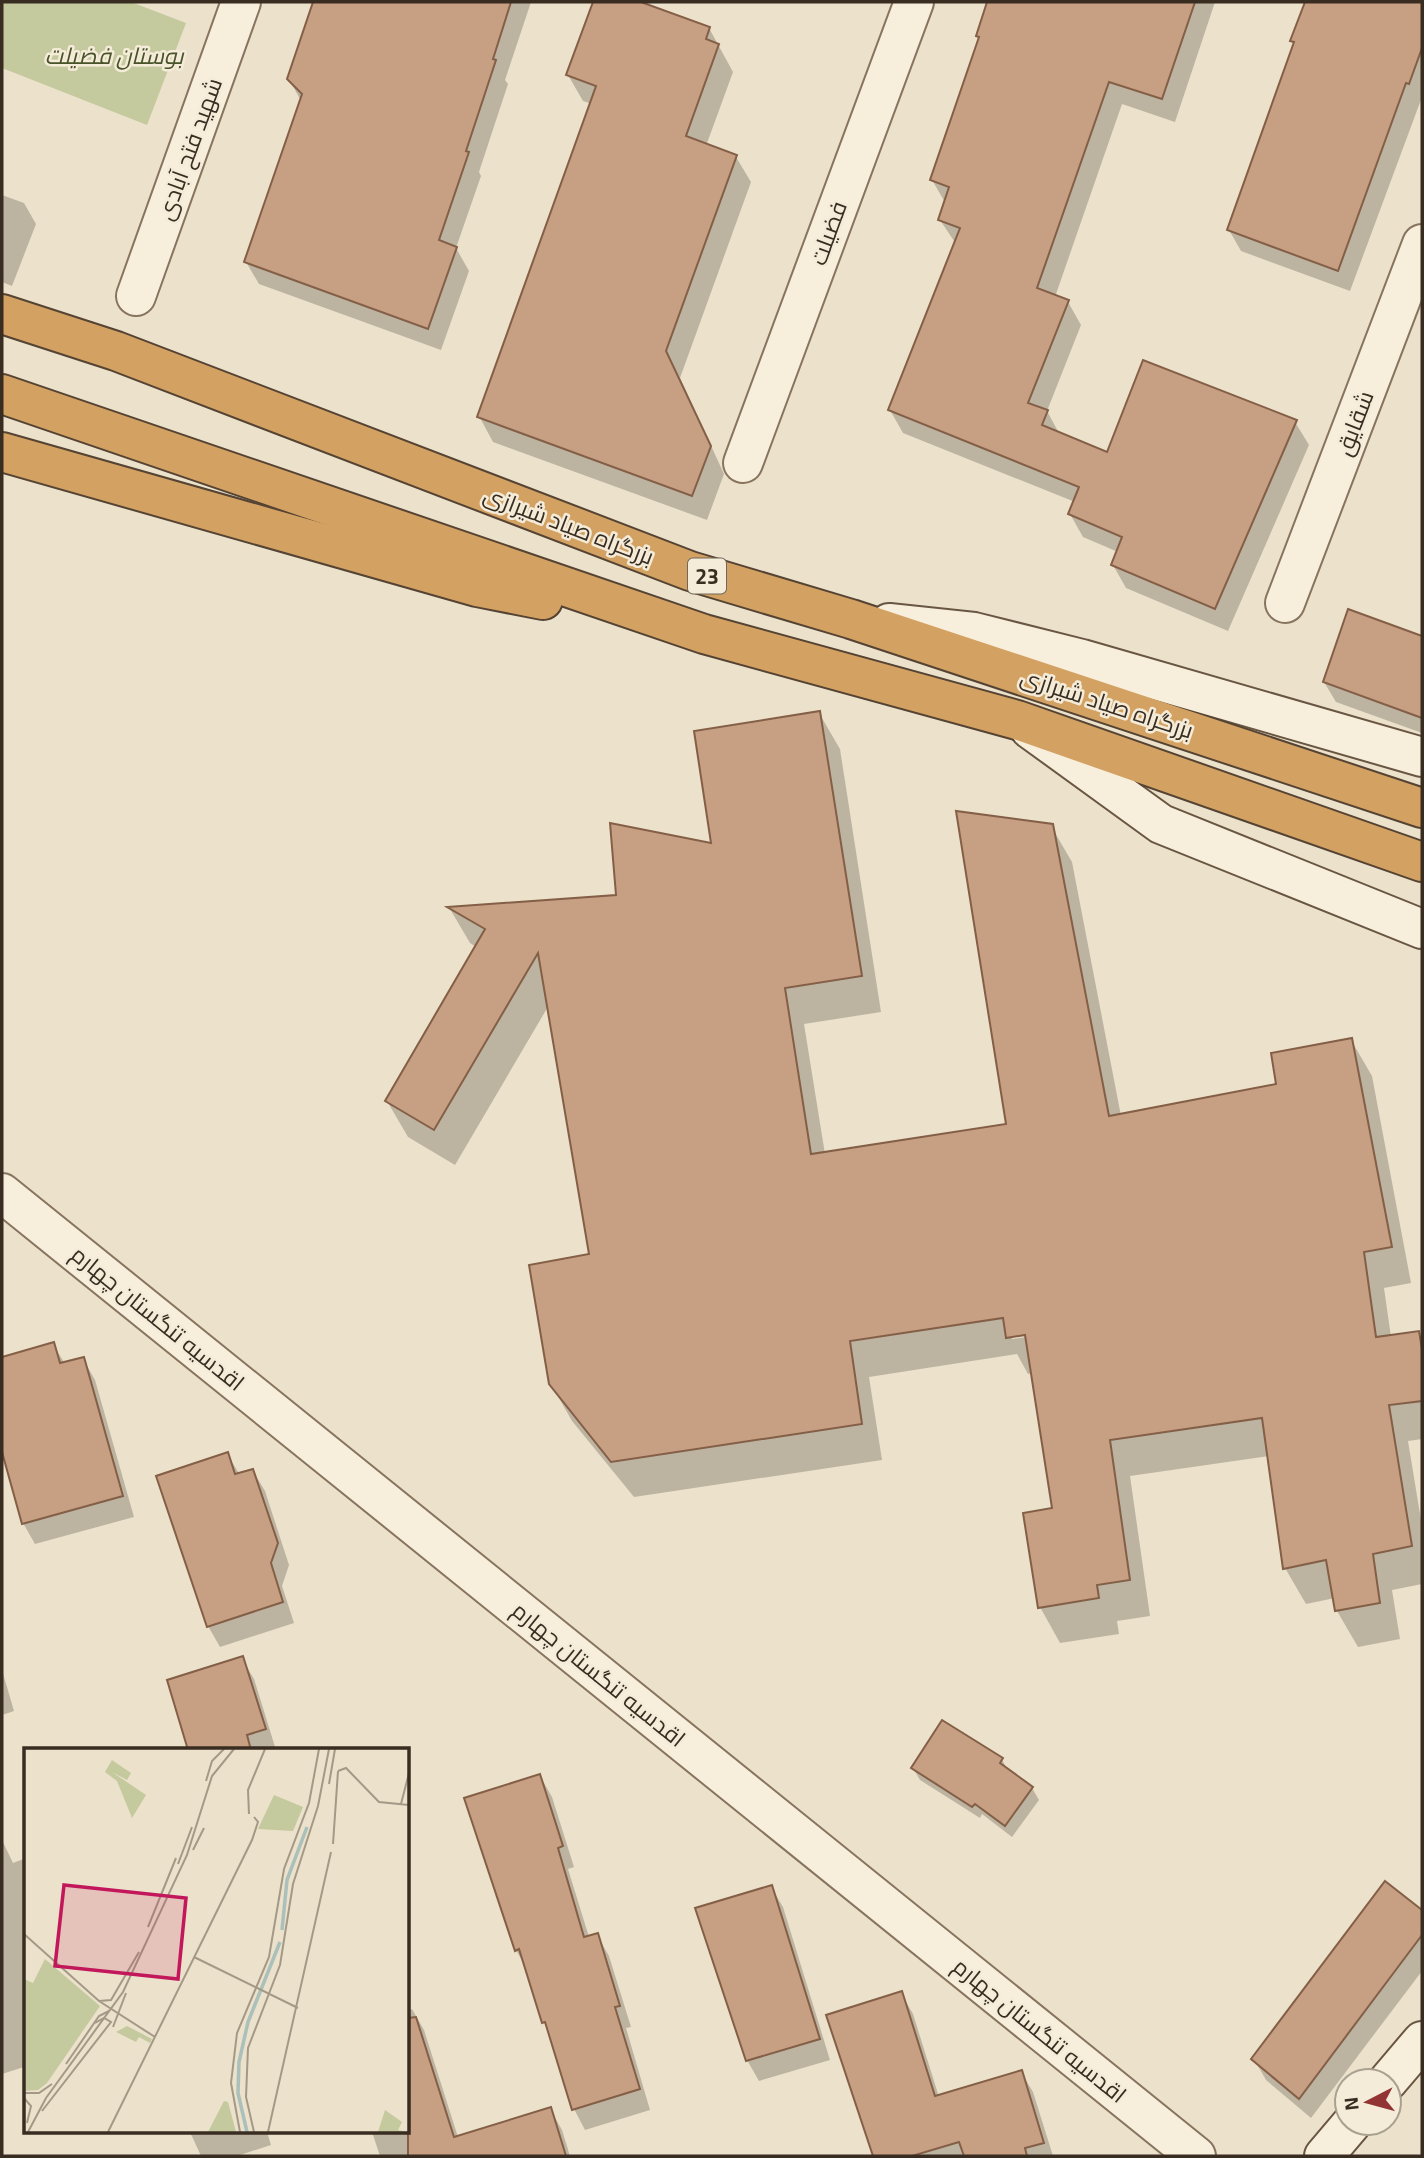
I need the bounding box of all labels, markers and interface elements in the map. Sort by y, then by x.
park label: بوستان فضیلت [45,34,185,77]
street label: شهید فتح آبادی [143,71,235,227]
street label: فضیلت [796,195,860,271]
street label: شقایق [1322,384,1386,462]
street label: بزرگراه صیاد شیرازی [477,473,661,577]
road number: 23 [688,558,726,594]
street label: بزرگراه صیاد شیرازی [1015,655,1199,751]
street label: اقدسیه تنگستان چهارم [61,1234,255,1402]
street label: اقدسیه تنگستان چهارم [502,1590,696,1758]
inset map [24,1748,410,2134]
street label: اقدسیه تنگستان چهارم [943,1946,1137,2114]
north arrow [1333,2067,1403,2137]
text: N [1333,2095,1370,2112]

